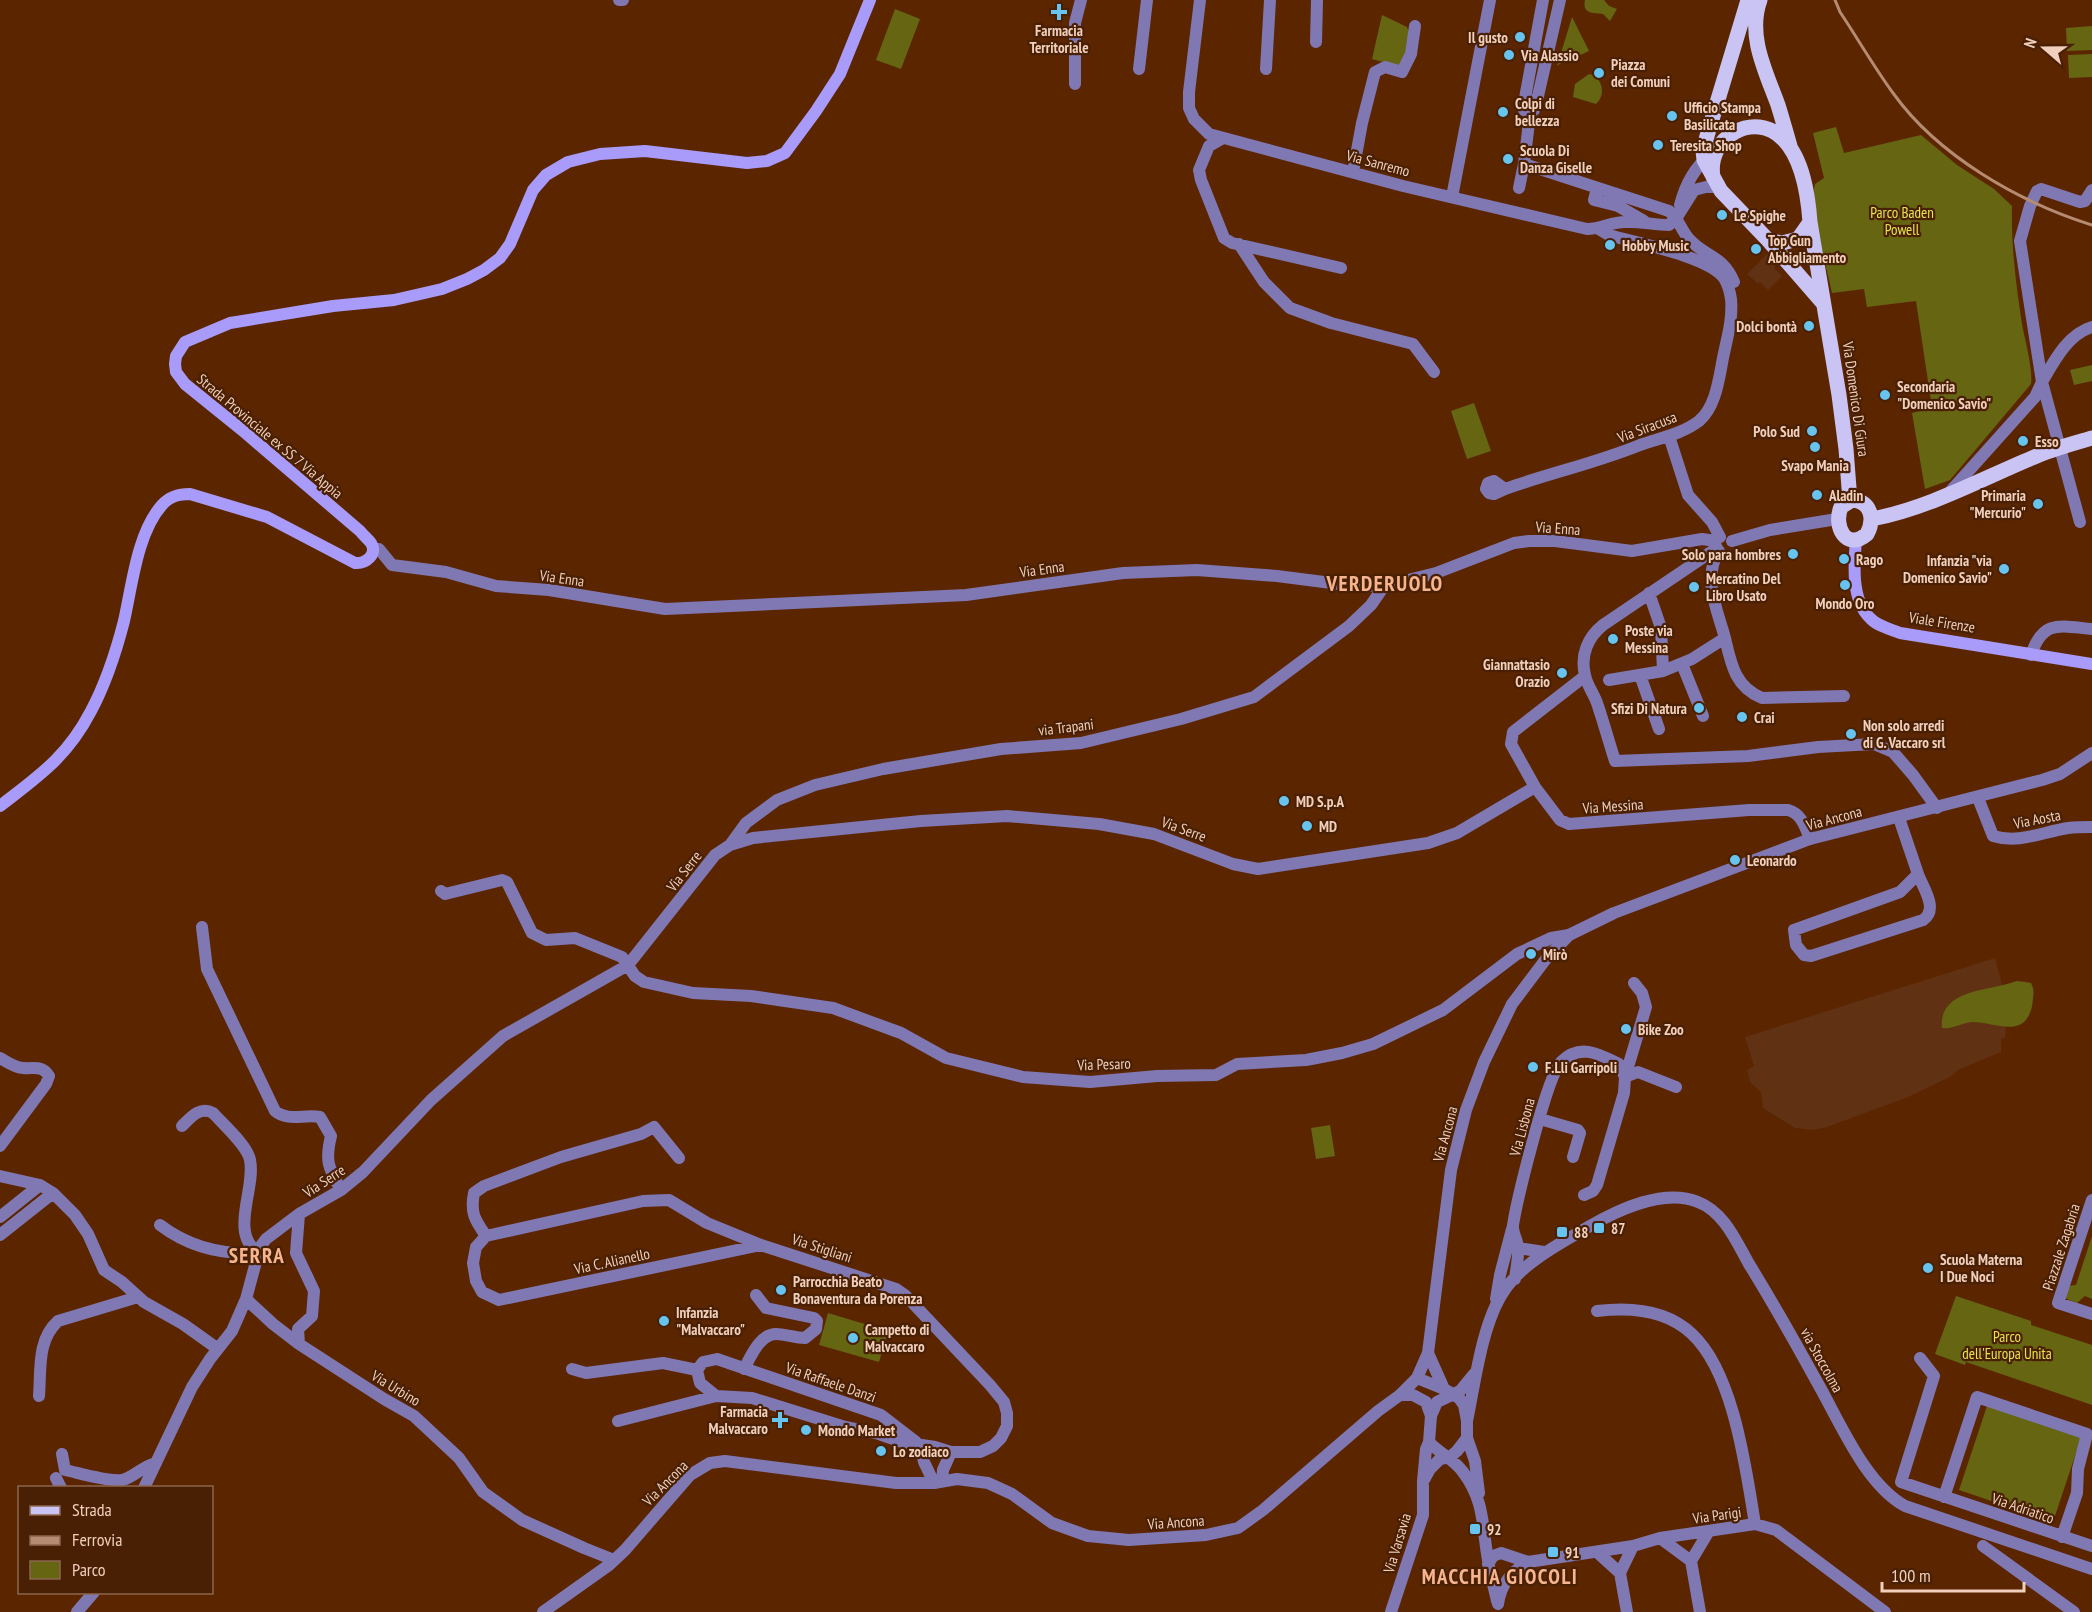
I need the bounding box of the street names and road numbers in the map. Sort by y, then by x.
street label: Via Sanremo [1343,145,1412,181]
street label: Via Domenico Di Giura [1838,339,1873,458]
street label: Strada Provinciale ex SS 7 Via Appia [193,369,347,503]
street label: Via Siracusa [1614,407,1679,447]
street label: Via Enna [1534,517,1581,539]
street label: Via Enna [1017,556,1066,582]
street label: Via Enna [537,565,586,591]
street label: Viale Firenze [1907,607,1976,637]
street label: via Trapani [1037,714,1095,740]
street label: Via Messina [1581,794,1644,818]
street label: Via Ancona [1803,801,1864,835]
street label: Via Aosta [2011,805,2062,833]
street label: Via Serre [1158,812,1209,846]
street label: Via Serre [662,847,706,896]
street label: Via Pesaro [1076,1054,1131,1074]
street label: Via Lisbona [1505,1096,1539,1159]
street label: Via Ancona [1428,1104,1462,1165]
street label: Via Serre [299,1160,349,1202]
street label: Piazzale Zagabria [2038,1201,2084,1293]
street label: Via Stigliani [789,1229,855,1267]
street label: Via C. Alianello [571,1244,652,1278]
street label: via Stoccolma [1796,1324,1848,1396]
street label: Via Raffaele Danzi [782,1357,879,1406]
street label: Via Urbino [367,1365,424,1410]
street label: Via Ancona [637,1456,692,1511]
street label: Via Adriatico [1988,1488,2057,1528]
street label: Via Parigi [1691,1502,1743,1528]
street label: Via Ancona [1146,1511,1205,1534]
street label: Via Varsavia [1379,1511,1415,1576]

